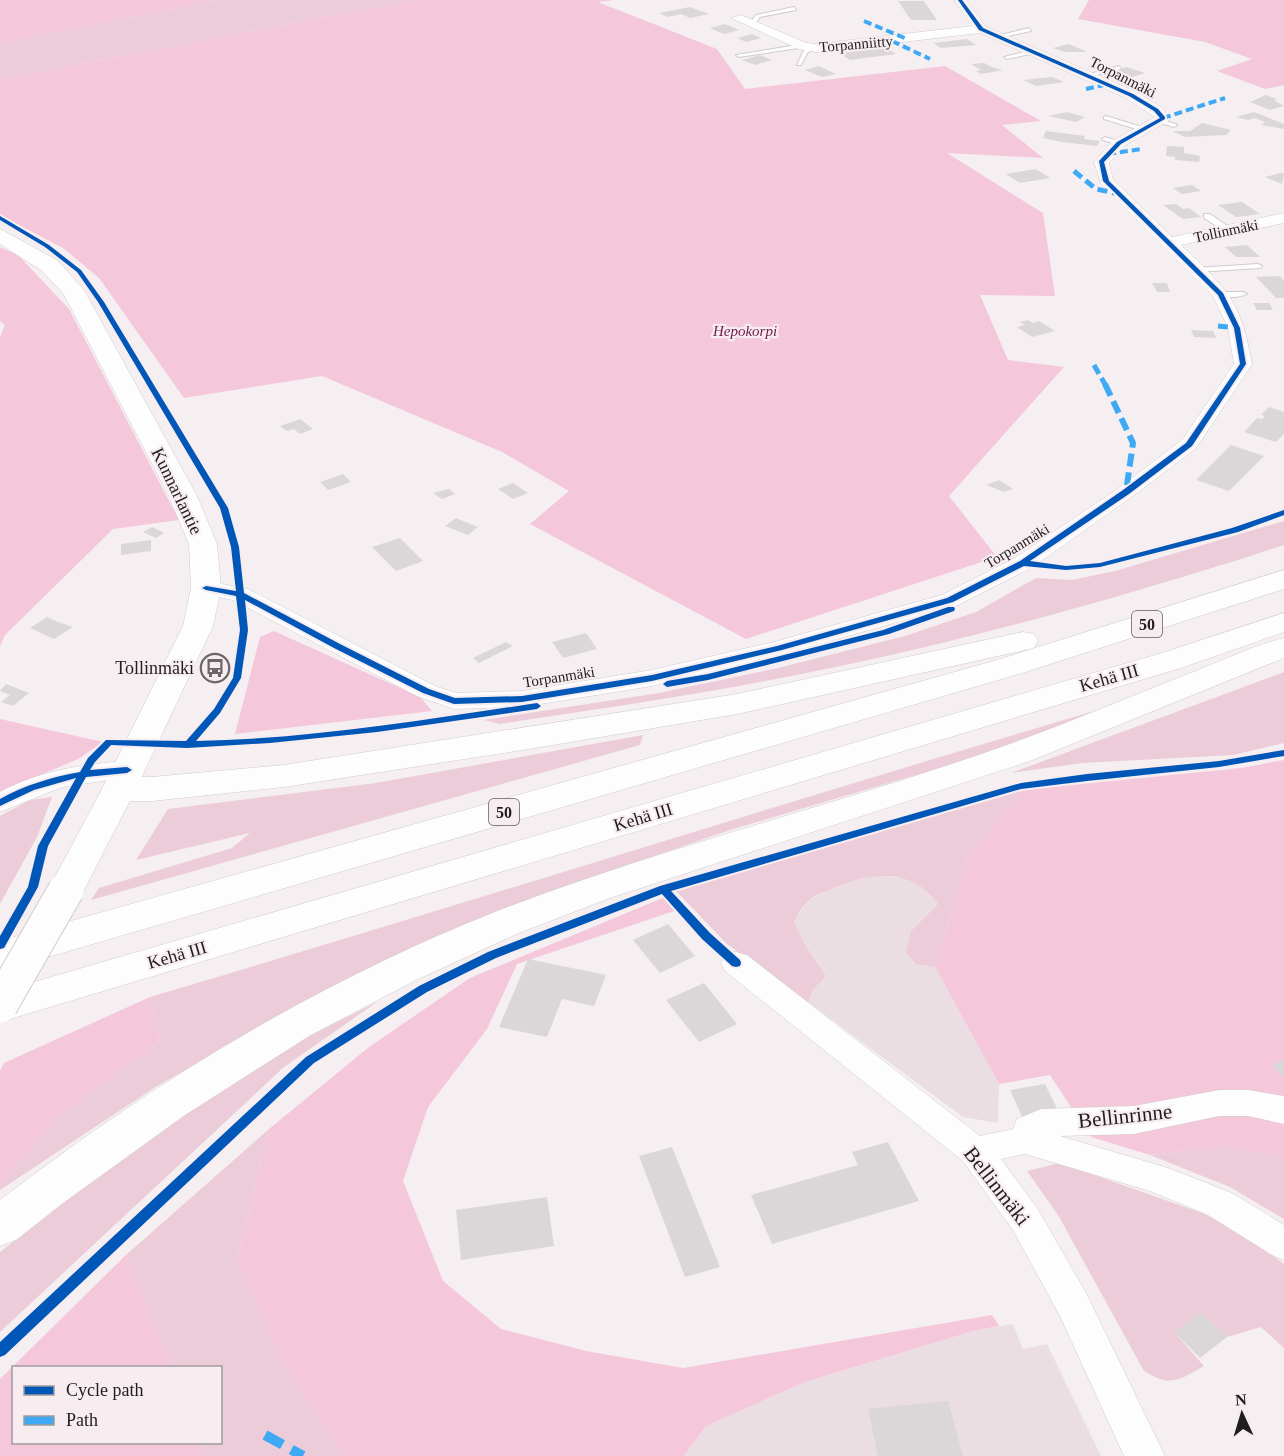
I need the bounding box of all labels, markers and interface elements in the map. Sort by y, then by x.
street label: Torpanniitty [818,33,894,55]
street label: Torpanmäki [1087,53,1159,101]
street label: Tollinmäki [1192,216,1260,246]
park label: Hepokorpi [712,323,777,339]
street label: Kunnarlantie [147,444,207,538]
street label: Torpanmäki [982,521,1052,571]
road number: 50 [1132,611,1162,637]
bus stop icon: Tollinmäki [199,652,231,684]
place label: Tollinmäki [115,658,194,678]
street label: Kehä III [1077,660,1141,696]
street label: Torpanmäki [522,663,596,691]
road number: 50 [489,799,519,825]
street label: Kehä III [611,799,675,835]
street label: Kehä III [145,937,209,973]
street label: Bellinrinne [1077,1099,1173,1133]
street label: Bellinmäki [959,1142,1035,1230]
legend [12,1366,222,1444]
text: Cycle path [66,1380,143,1400]
north arrow [1212,1384,1272,1444]
text: N [1235,1391,1248,1408]
text: Path [66,1410,98,1430]

